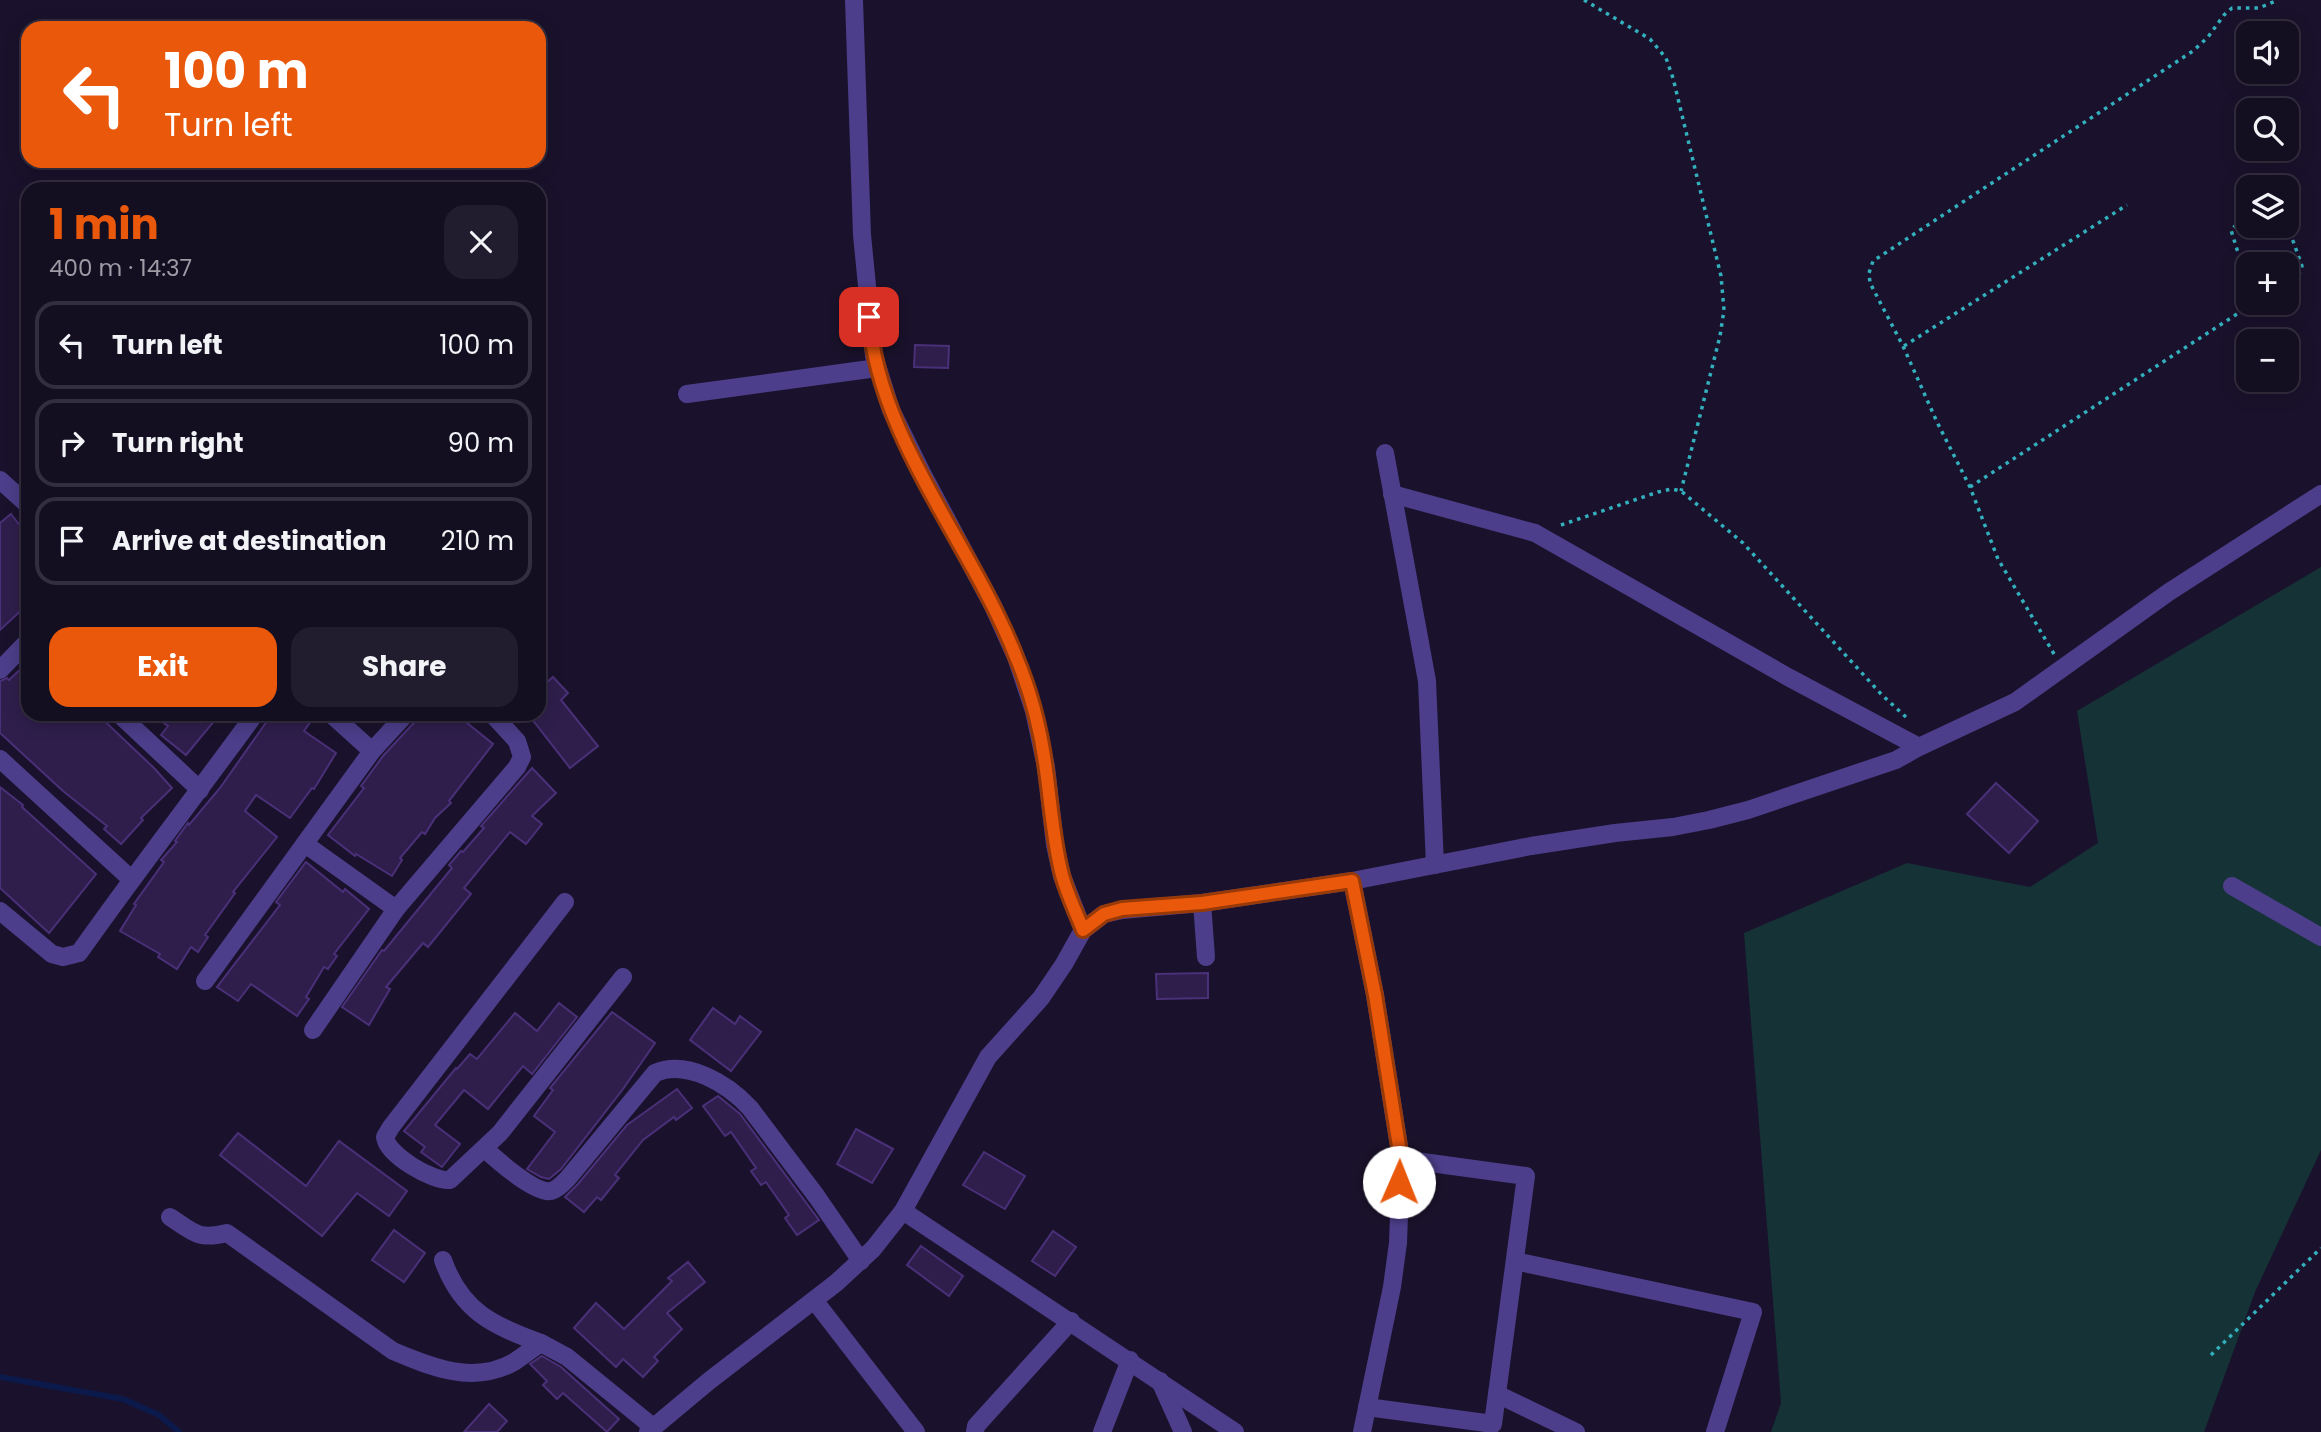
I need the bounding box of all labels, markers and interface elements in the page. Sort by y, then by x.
map controls [2236,21,2299,392]
button: sound [2236,21,2299,84]
text: 100 m [164,37,309,105]
icon: left [49,49,140,140]
button: search [2236,98,2299,161]
text: Turn left [164,102,293,147]
button: layers [2236,175,2299,238]
text: 1 min [49,195,159,254]
button: close [444,205,518,279]
text: 400 m · 14:37 [49,252,192,284]
button: + [2236,252,2299,315]
pin [839,287,899,347]
icon: arrive [850,298,888,336]
icon: left [53,326,91,364]
text: Turn left [112,327,223,363]
text: 100 m [439,327,514,363]
button: − [2236,329,2299,392]
icon: right [53,424,91,462]
text: Turn right [112,425,244,461]
text: 90 m [448,425,514,461]
icon: arrive [53,522,91,560]
text: Arrive at destination [112,523,387,559]
text: 210 m [441,523,514,559]
button: Exit [49,627,277,707]
button: Share [291,627,518,707]
position arrow [1362,1145,1436,1219]

